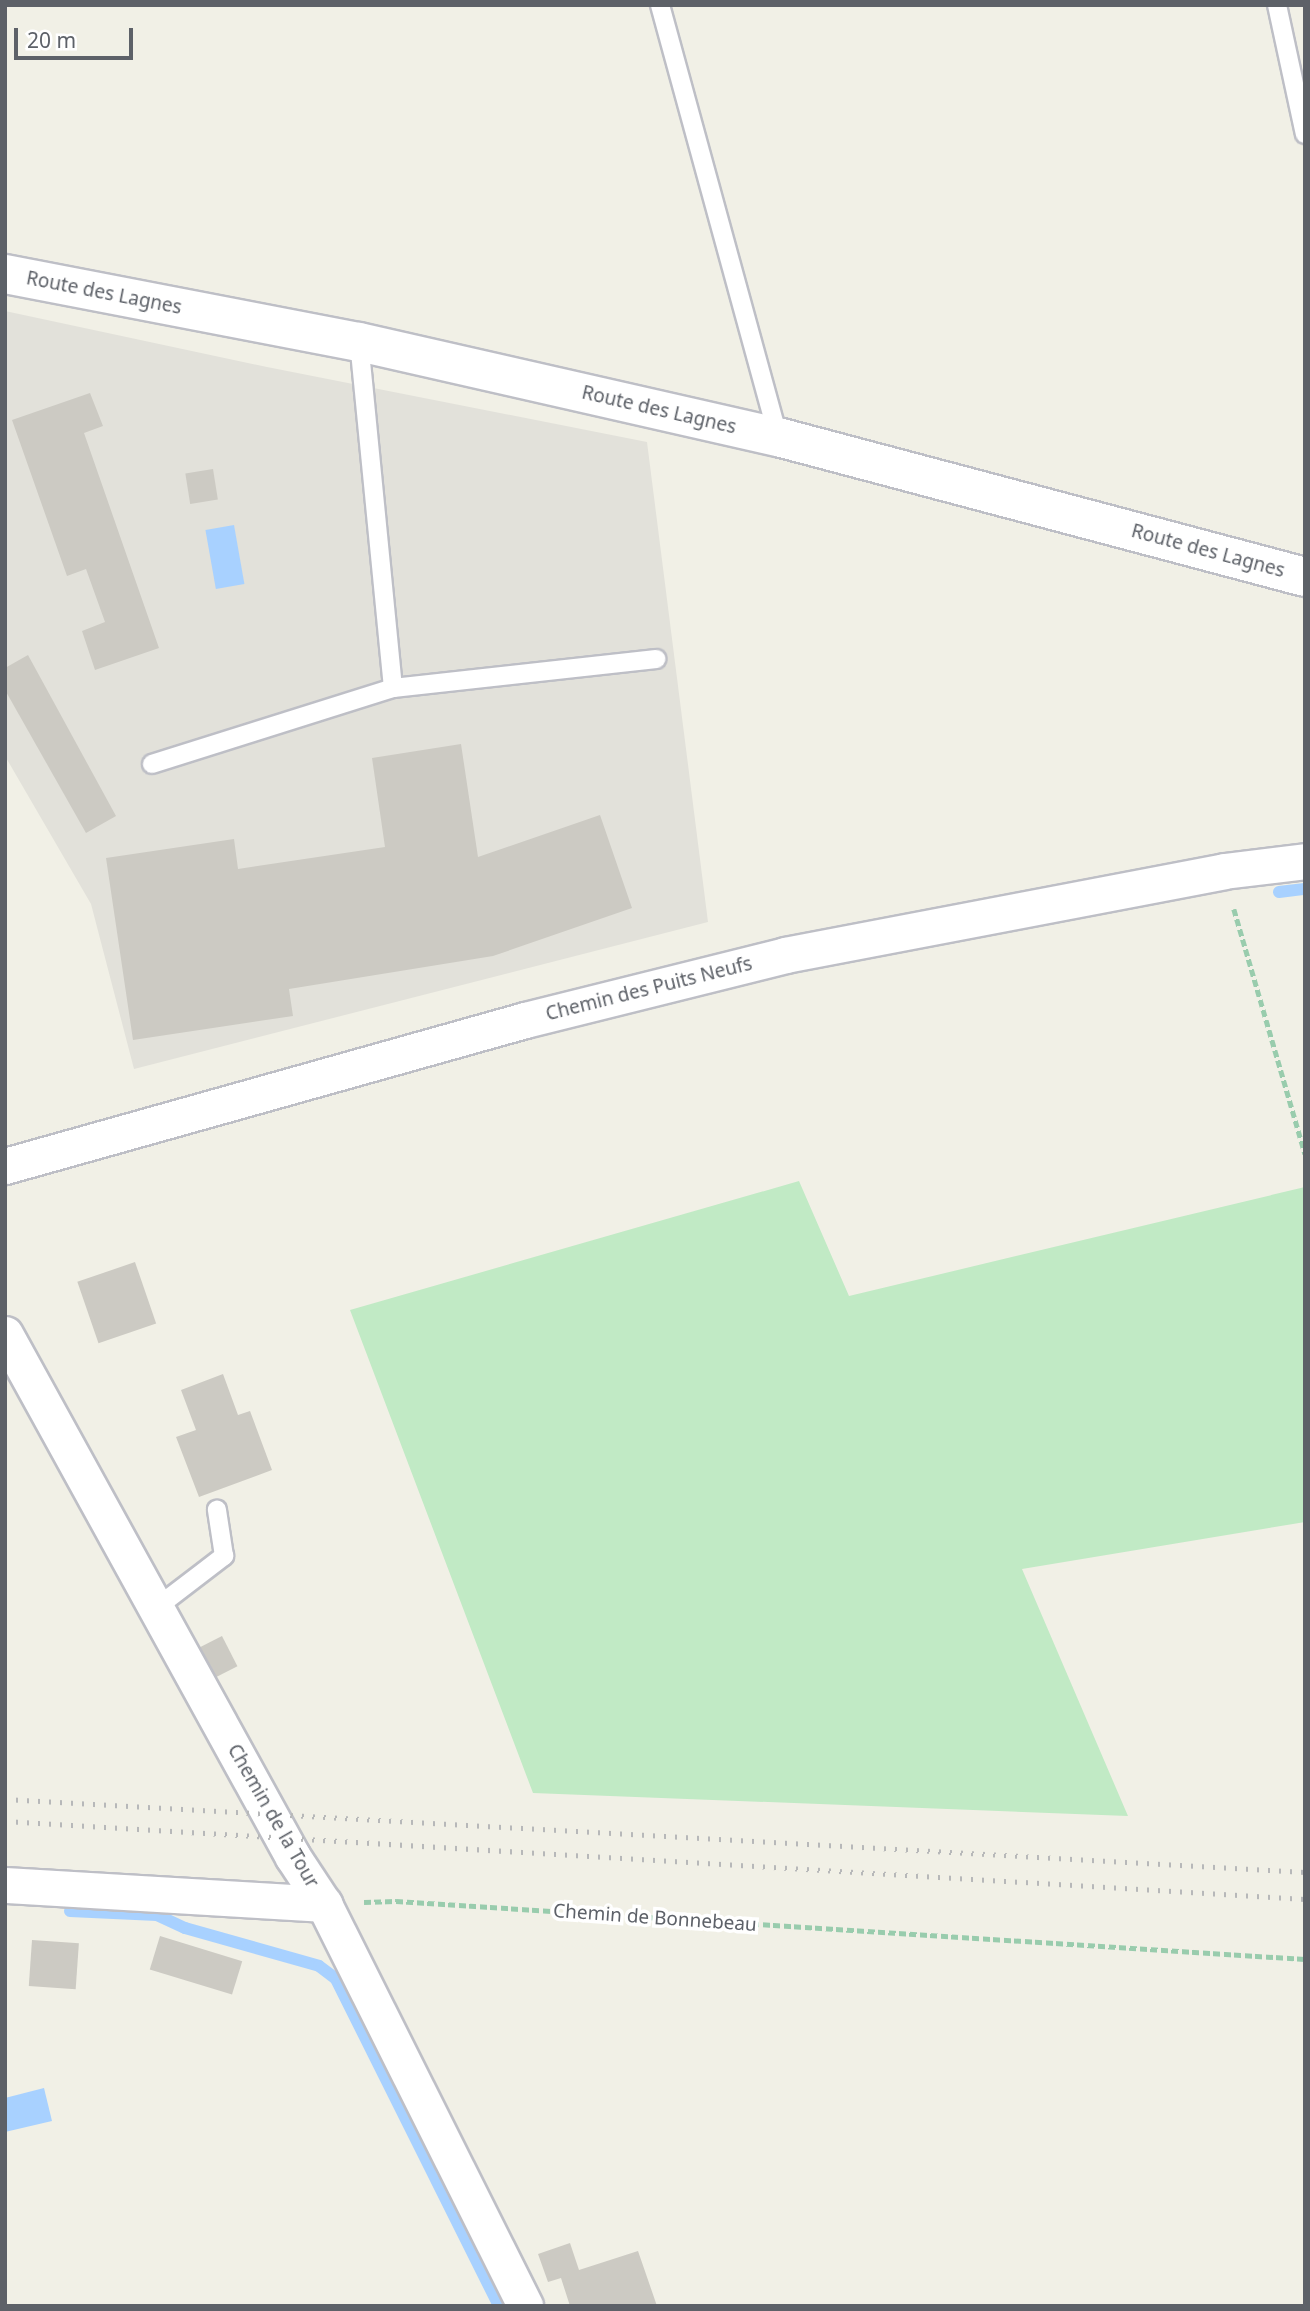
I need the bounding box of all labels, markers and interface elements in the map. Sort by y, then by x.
scale bar [18,14,136,58]
text: 20 m [27,26,76,54]
street label: Route des Lagnes [24,267,184,319]
street label: Route des Lagnes [580,381,738,439]
street label: Route des Lagnes [1129,520,1287,582]
street label: Chemin des Puits Neufs [543,952,755,1026]
street label: Chemin de la Tour [223,1740,323,1892]
street label: Chemin de Bonnebeau [552,1900,758,1936]

